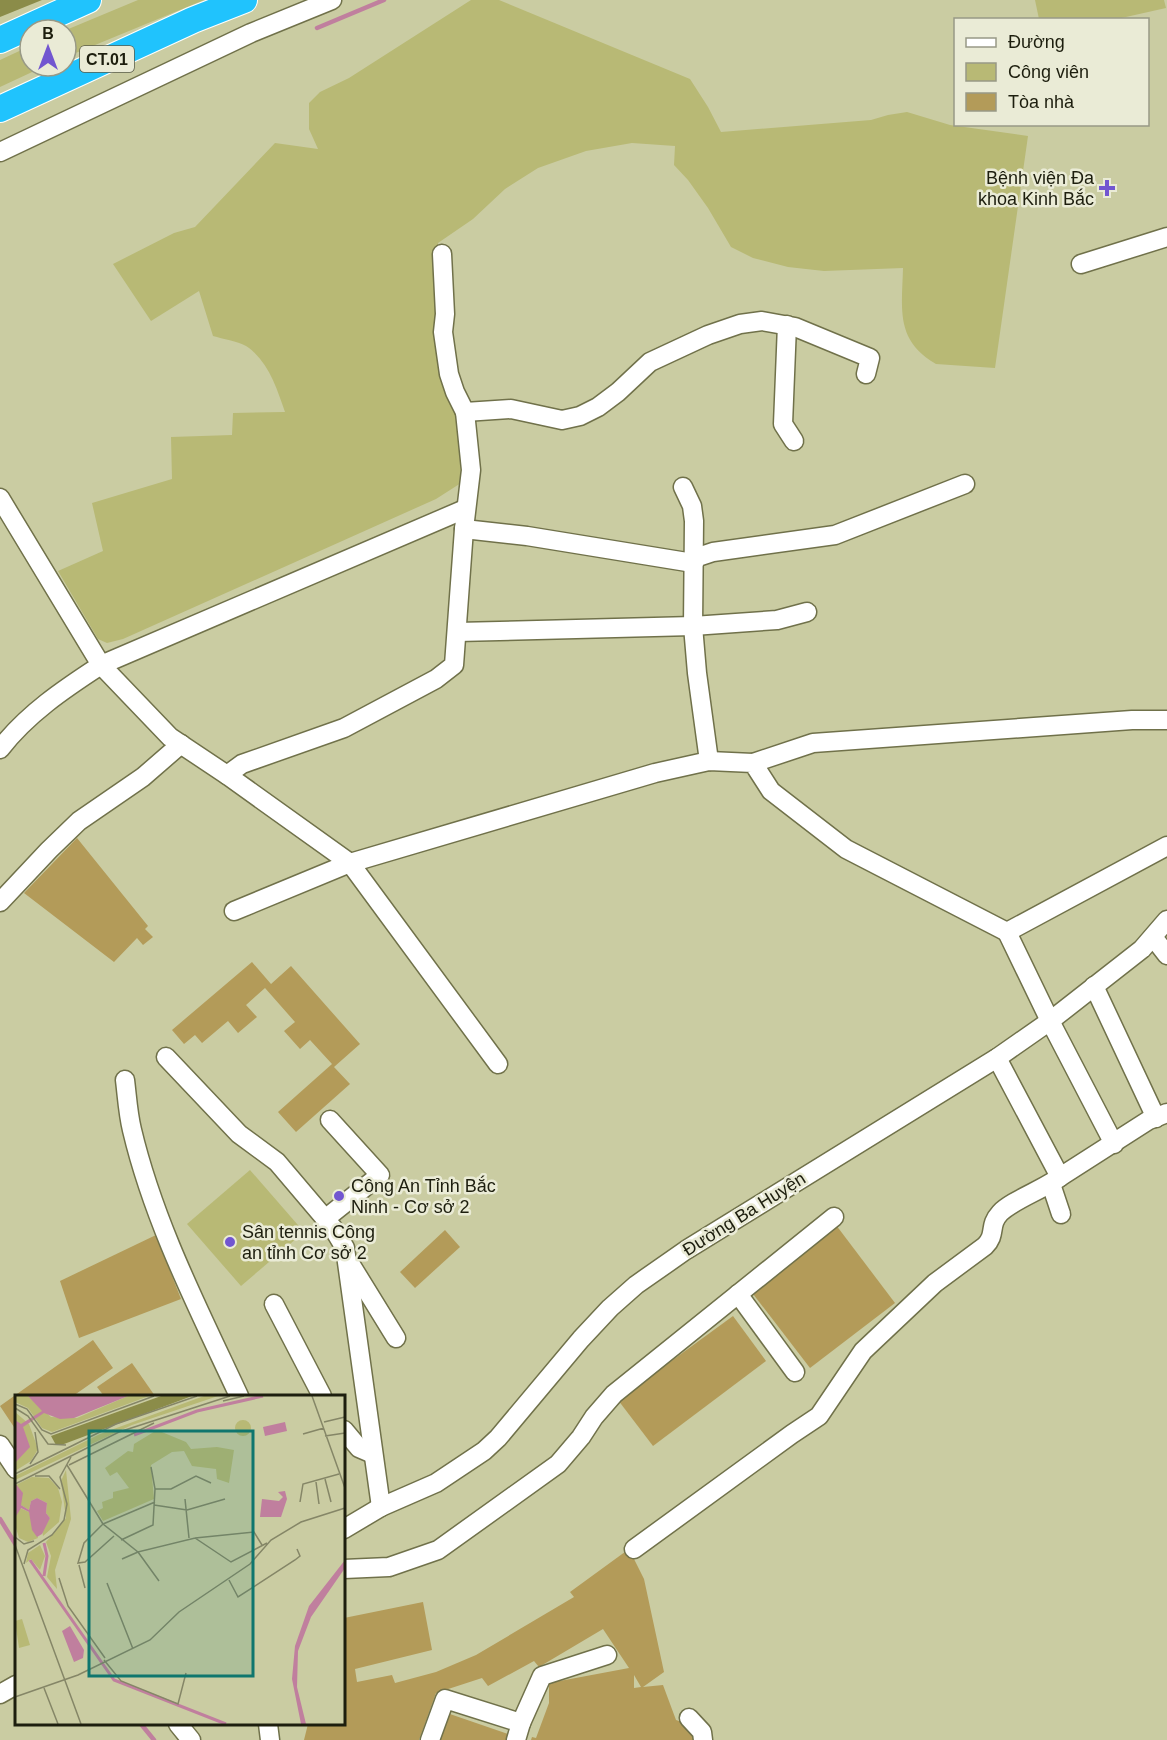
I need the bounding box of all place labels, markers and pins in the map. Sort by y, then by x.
place label: Bệnh viện Đa khoa Kinh Bắc [978,168,1095,209]
marker: Bệnh viện Đa khoa Kinh Bắc [1098,179,1116,197]
place label: Công An Tỉnh Bắc Ninh - Cơ sở 2 [351,1175,496,1217]
marker: Công An Tỉnh Bắc Ninh - Cơ sở 2 [332,1189,346,1203]
place label: Sân tennis Công an tỉnh Cơ sở 2 [242,1222,375,1263]
marker: Sân tennis Công an tỉnh Cơ sở 2 [223,1235,237,1249]

